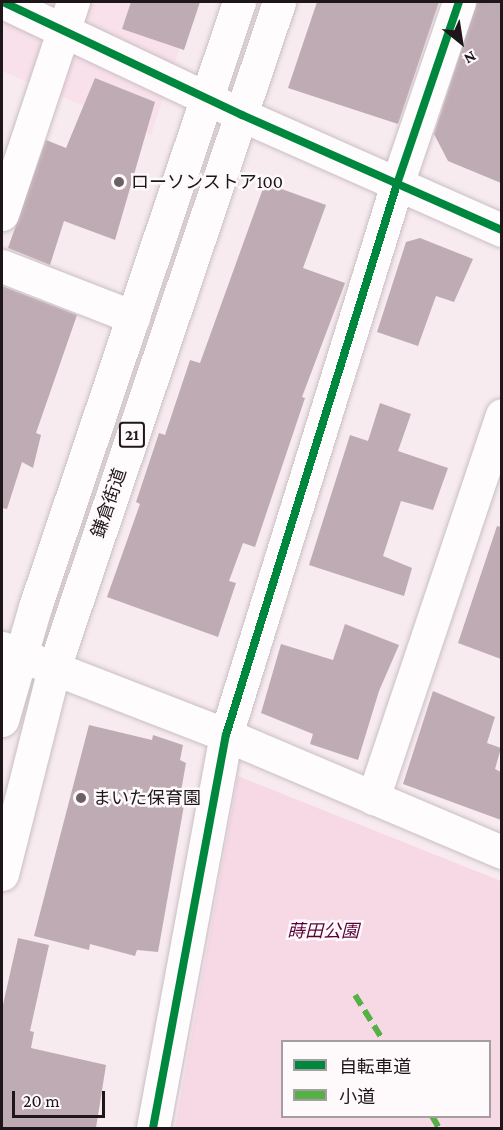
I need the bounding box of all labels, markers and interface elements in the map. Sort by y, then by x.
north arrow [431,12,491,72]
text: N [461,48,479,68]
place label: ローソンストア100 [131,171,283,193]
marker: ローソンストア100 [112,175,126,189]
road number: 21 [118,422,146,448]
street label: 鎌倉街道 [87,465,131,541]
place label: まいた保育園 [93,787,201,809]
marker: まいた保育園 [74,791,88,805]
park label: 蒔田公園 [287,920,359,942]
legend [281,1040,491,1118]
text: 自転車道 [339,1057,411,1077]
scale bar [15,1079,108,1117]
text: 小道 [339,1087,375,1107]
text: 20 m [23,1091,60,1111]

